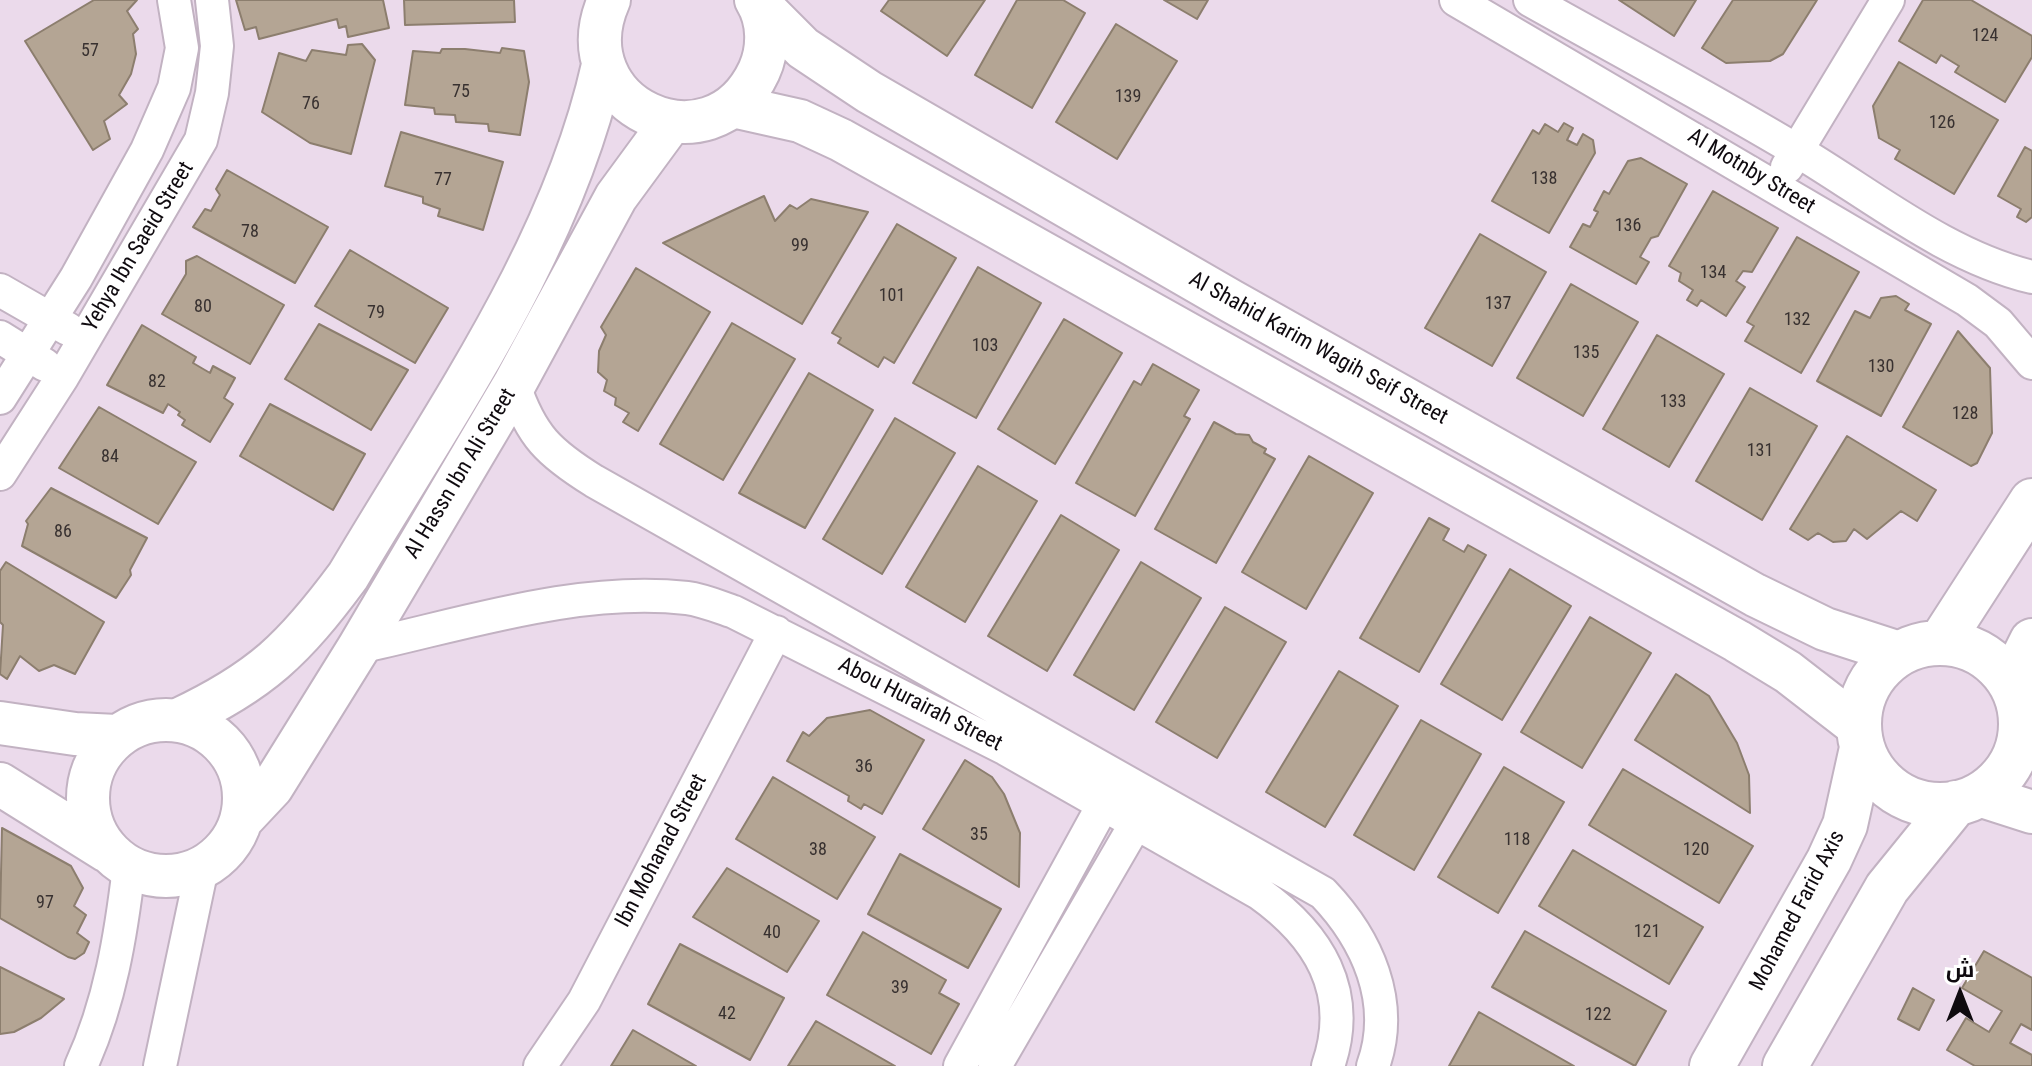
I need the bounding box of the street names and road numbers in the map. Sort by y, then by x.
street label: Al Motnby Street [1682,124,1820,220]
street label: Yehya Ibn Saeid Street [78,157,200,337]
street label: Al Shahid Karim Wagih Seif Street [1184,267,1452,431]
street label: Al Hassn Ibn Ali Street [400,384,522,564]
street label: Abou Hurairah Street [834,652,1006,758]
street label: Ibn Mohanad Street [611,770,713,932]
street label: Mohamed Farid Axis [1745,826,1851,996]

